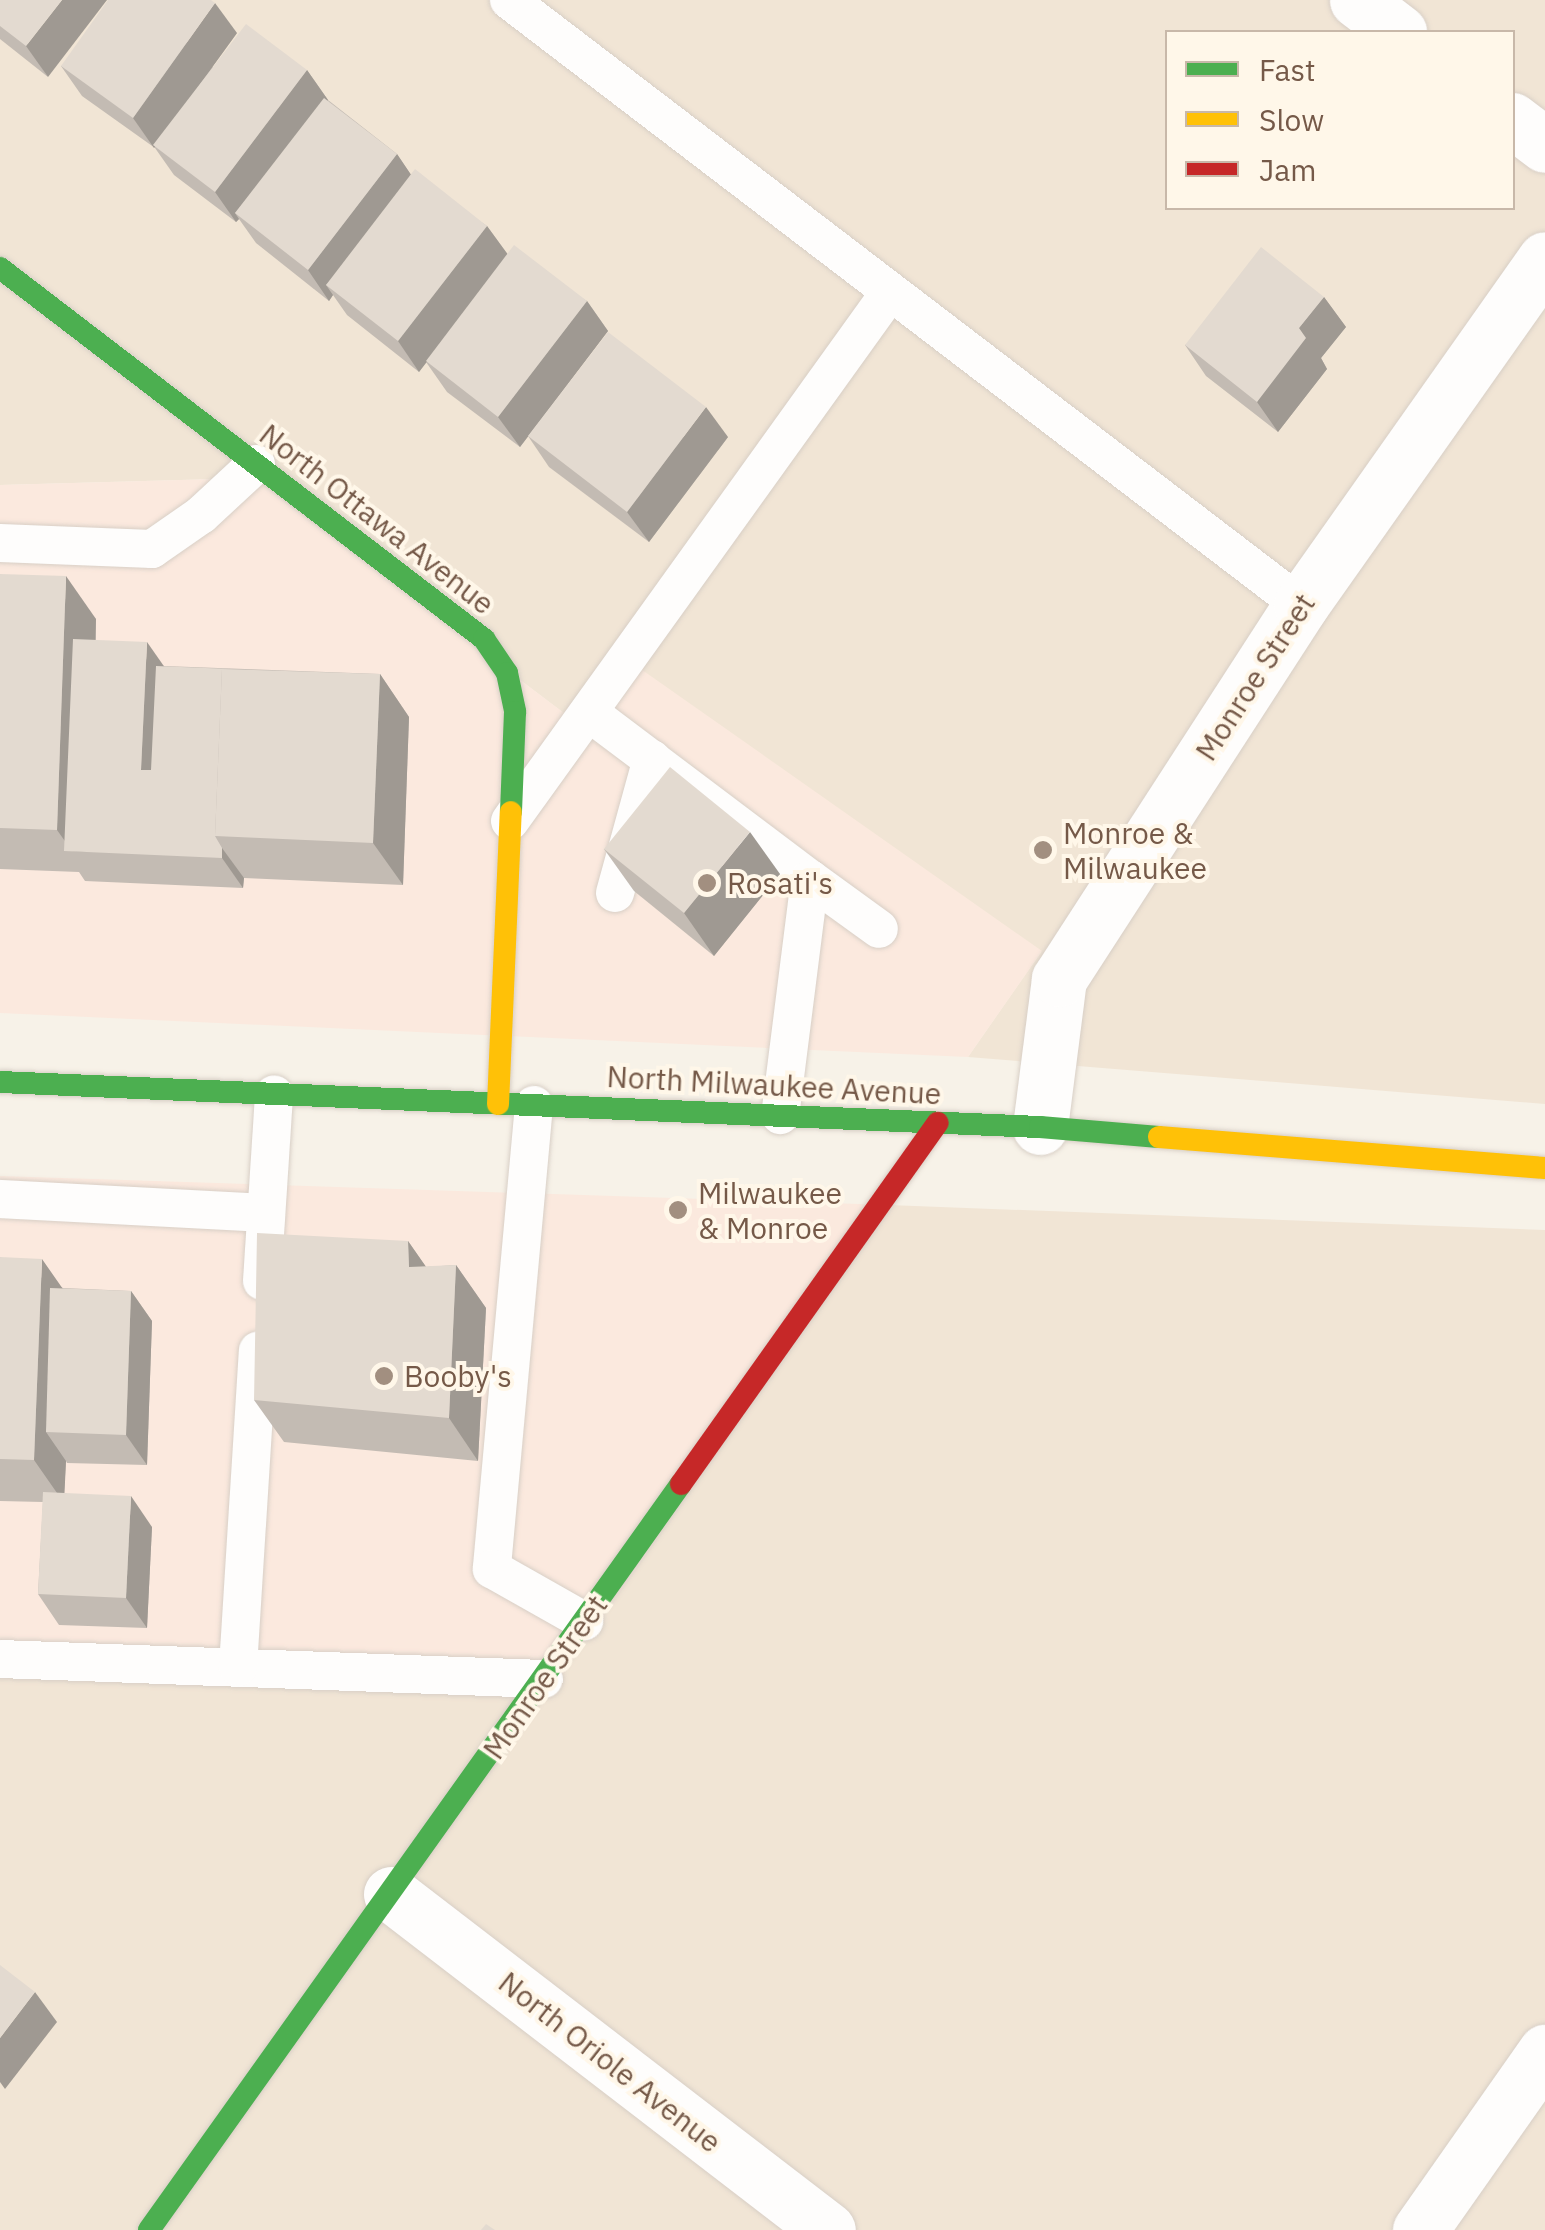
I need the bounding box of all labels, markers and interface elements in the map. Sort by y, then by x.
legend [1165,30,1515,210]
text: Fast [1259,50,1316,89]
text: Slow [1259,100,1324,139]
text: Jam [1259,150,1317,189]
street label: North Ottawa Avenue [253,416,501,622]
street label: Monroe Street [1188,587,1322,767]
place label: Monroe & Milwaukee [1063,815,1207,886]
marker: Monroe & Milwaukee [1032,839,1054,861]
place label: Rosati's [727,865,833,901]
marker: Rosati's [696,872,718,894]
street label: North Milwaukee Avenue [606,1058,942,1112]
place label: Milwaukee & Monroe [698,1175,842,1246]
marker: Milwaukee & Monroe [667,1199,689,1221]
place label: Booby's [404,1358,512,1394]
marker: Booby's [373,1365,395,1387]
street label: Monroe Street [475,1588,615,1766]
street label: North Oriole Avenue [492,1964,728,2160]

